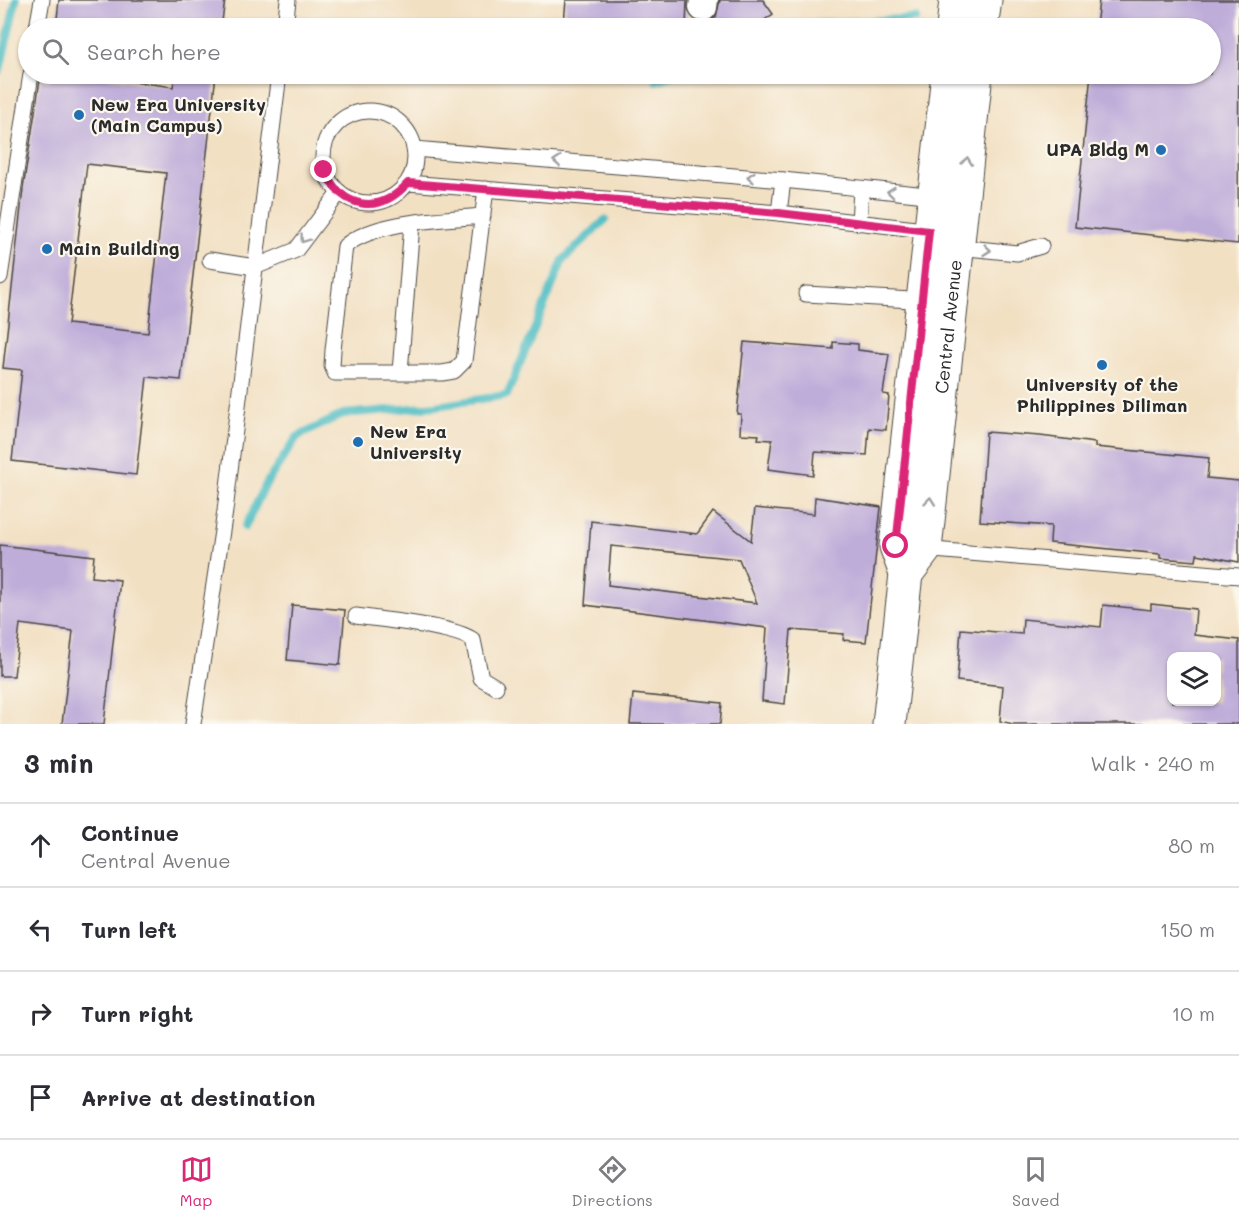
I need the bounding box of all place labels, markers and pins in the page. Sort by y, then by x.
place label: New Era University (Main Campus) [91,92,266,137]
marker: New Era University (Main Campus) [72,108,86,122]
place label: UPA Bldg M [1046,137,1149,161]
marker: UPA Bldg M [1154,143,1168,157]
place label: Main Building [59,236,180,260]
marker: Main Building [40,242,54,256]
marker: University of the Philippines Diliman [1095,358,1109,372]
place label: University of the Philippines Diliman [1017,372,1187,417]
place label: New Era University [370,419,462,464]
marker: New Era University [351,435,365,449]

